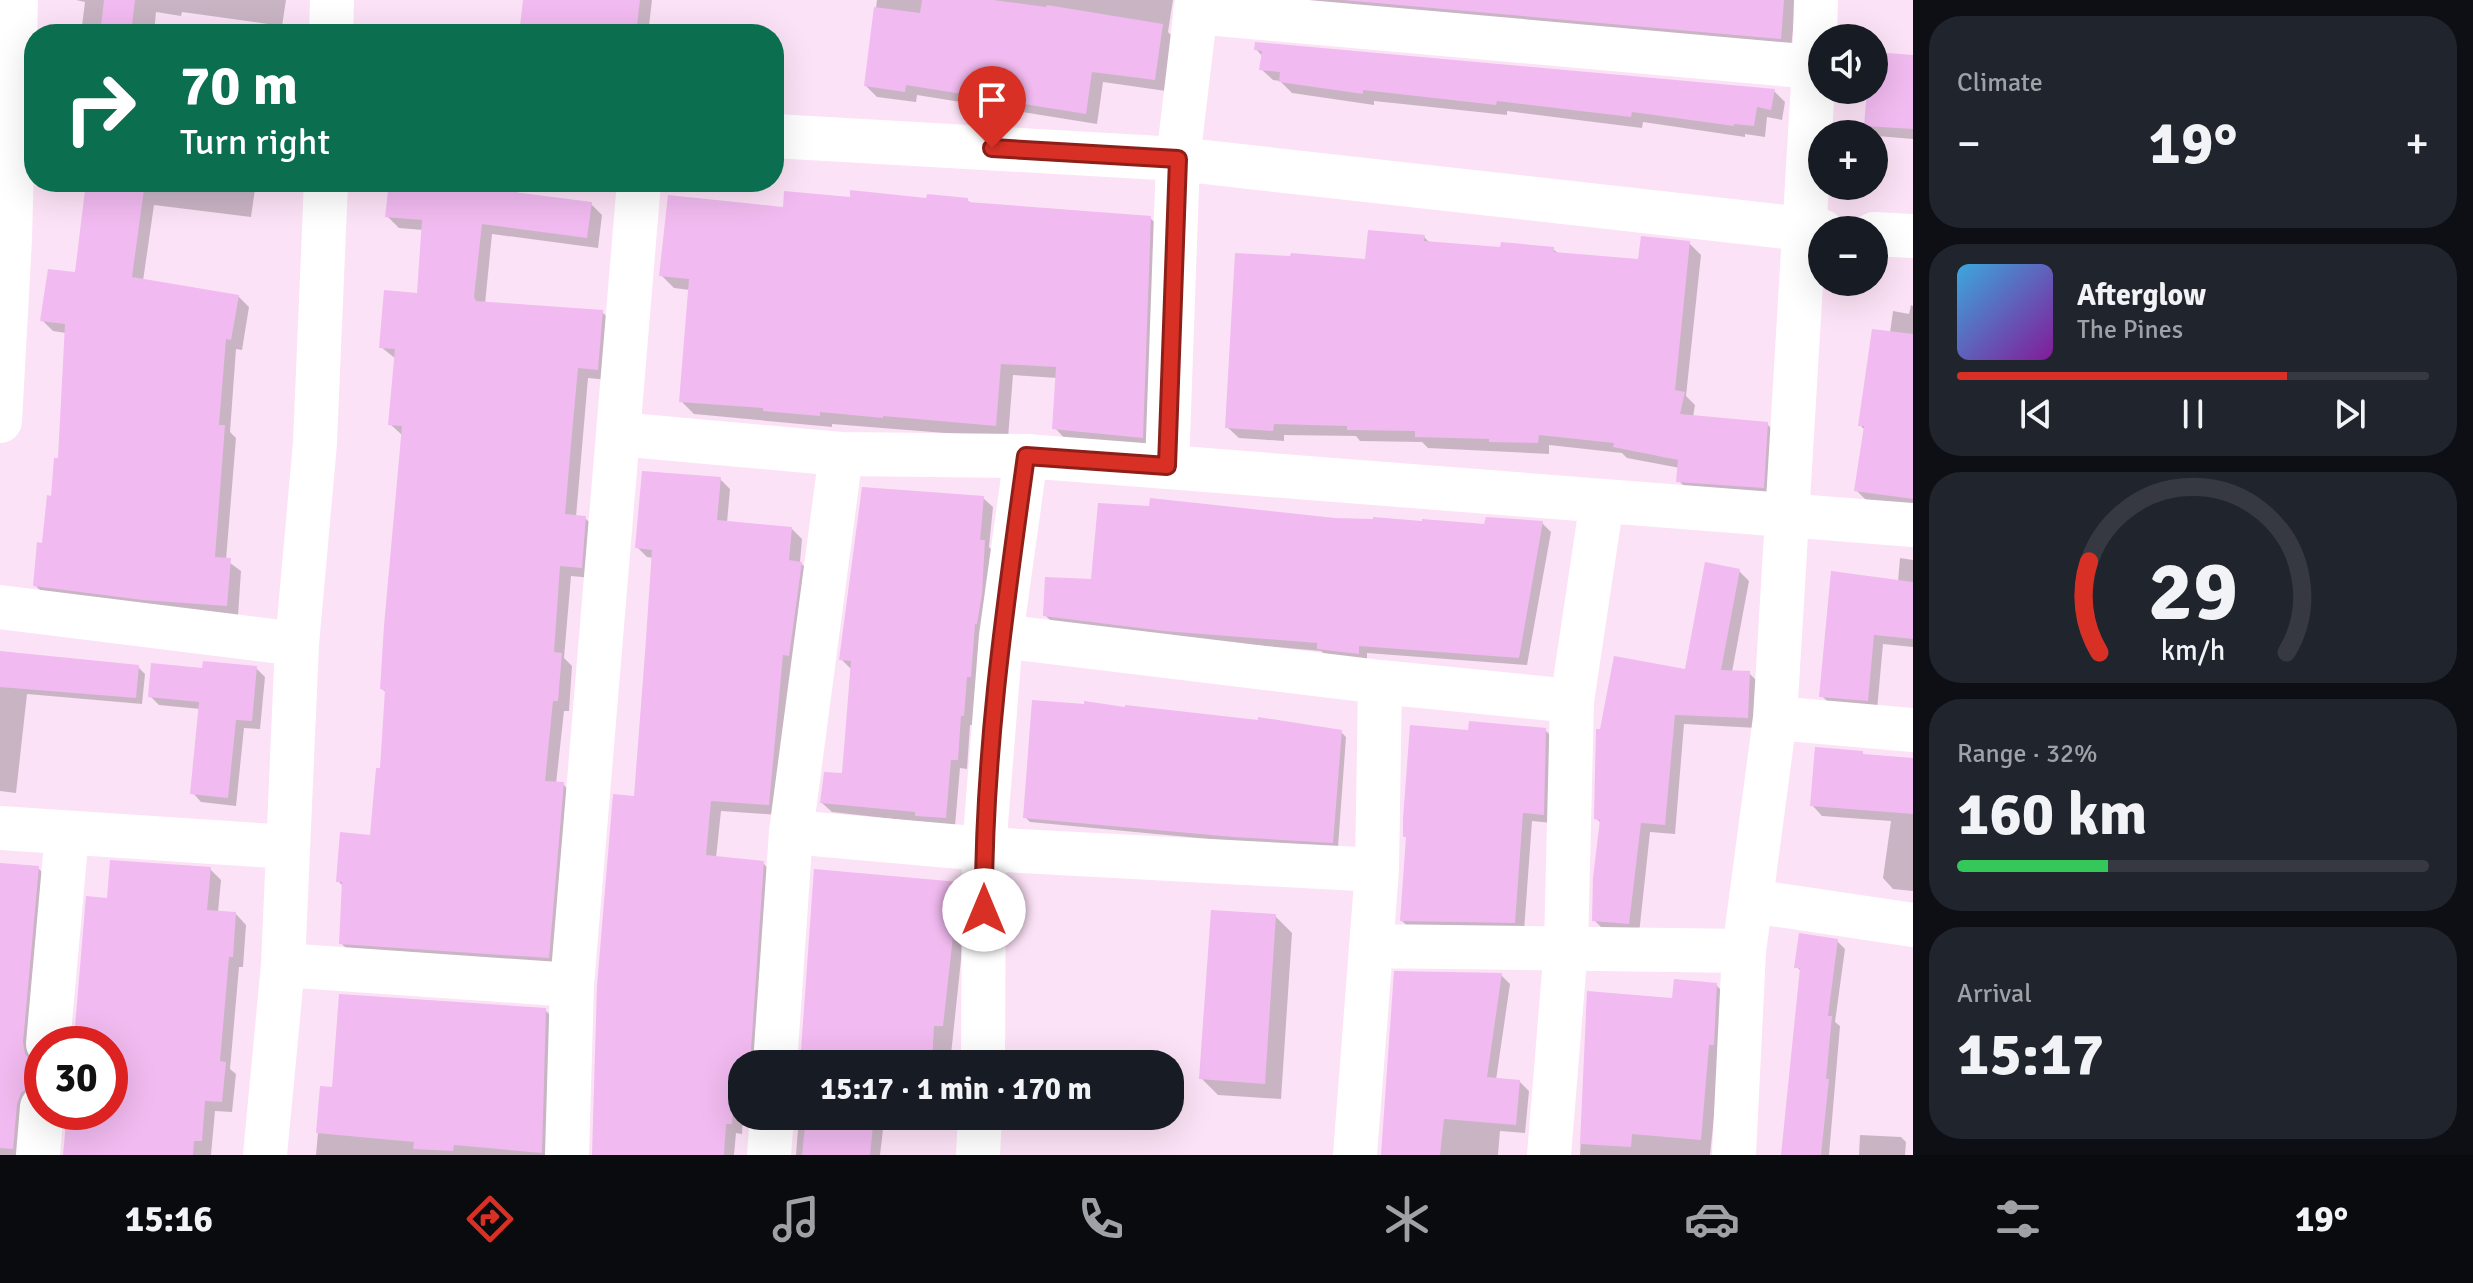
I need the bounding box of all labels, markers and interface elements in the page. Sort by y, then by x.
map controls [1808,24,1888,296]
button: sound [1808,24,1888,104]
text: 70 m [180,51,298,120]
icon: right [48,56,152,160]
pin [958,66,1026,148]
text: Climate [1957,67,2043,99]
icon: arrive [970,78,1014,122]
text: 19° [2149,107,2237,181]
text: − [1957,117,1981,171]
text: + [2405,117,2429,171]
text: Turn right [180,120,330,165]
button: + [1808,120,1888,200]
button: − [1808,216,1888,296]
text: Afterglow [2077,277,2206,314]
text: The Pines [2077,314,2183,346]
icon: previous [2014,392,2058,436]
icon: pause [2171,392,2215,436]
icon: next [2328,392,2372,436]
text: 29 [2148,541,2238,643]
text: km/h [2161,634,2225,669]
text: Range · 32% [1957,738,2098,770]
text: 160 km [1957,778,2147,852]
position arrow [942,868,1026,952]
text: Arrival [1957,978,2032,1010]
text: 15:17 [1957,1018,2104,1092]
speed limit sign: 30 [24,1026,128,1130]
text: 15:17 · 1 min · 170 m [820,1071,1092,1108]
icon: directions [462,1191,518,1247]
icon: music [768,1191,824,1247]
icon: phone [1073,1191,1129,1247]
icon: climate [1379,1191,1435,1247]
icon: car [1684,1191,1740,1247]
icon: filters [1990,1191,2046,1247]
text: 15:16 [125,1197,213,1242]
text: 19° [2295,1197,2348,1242]

